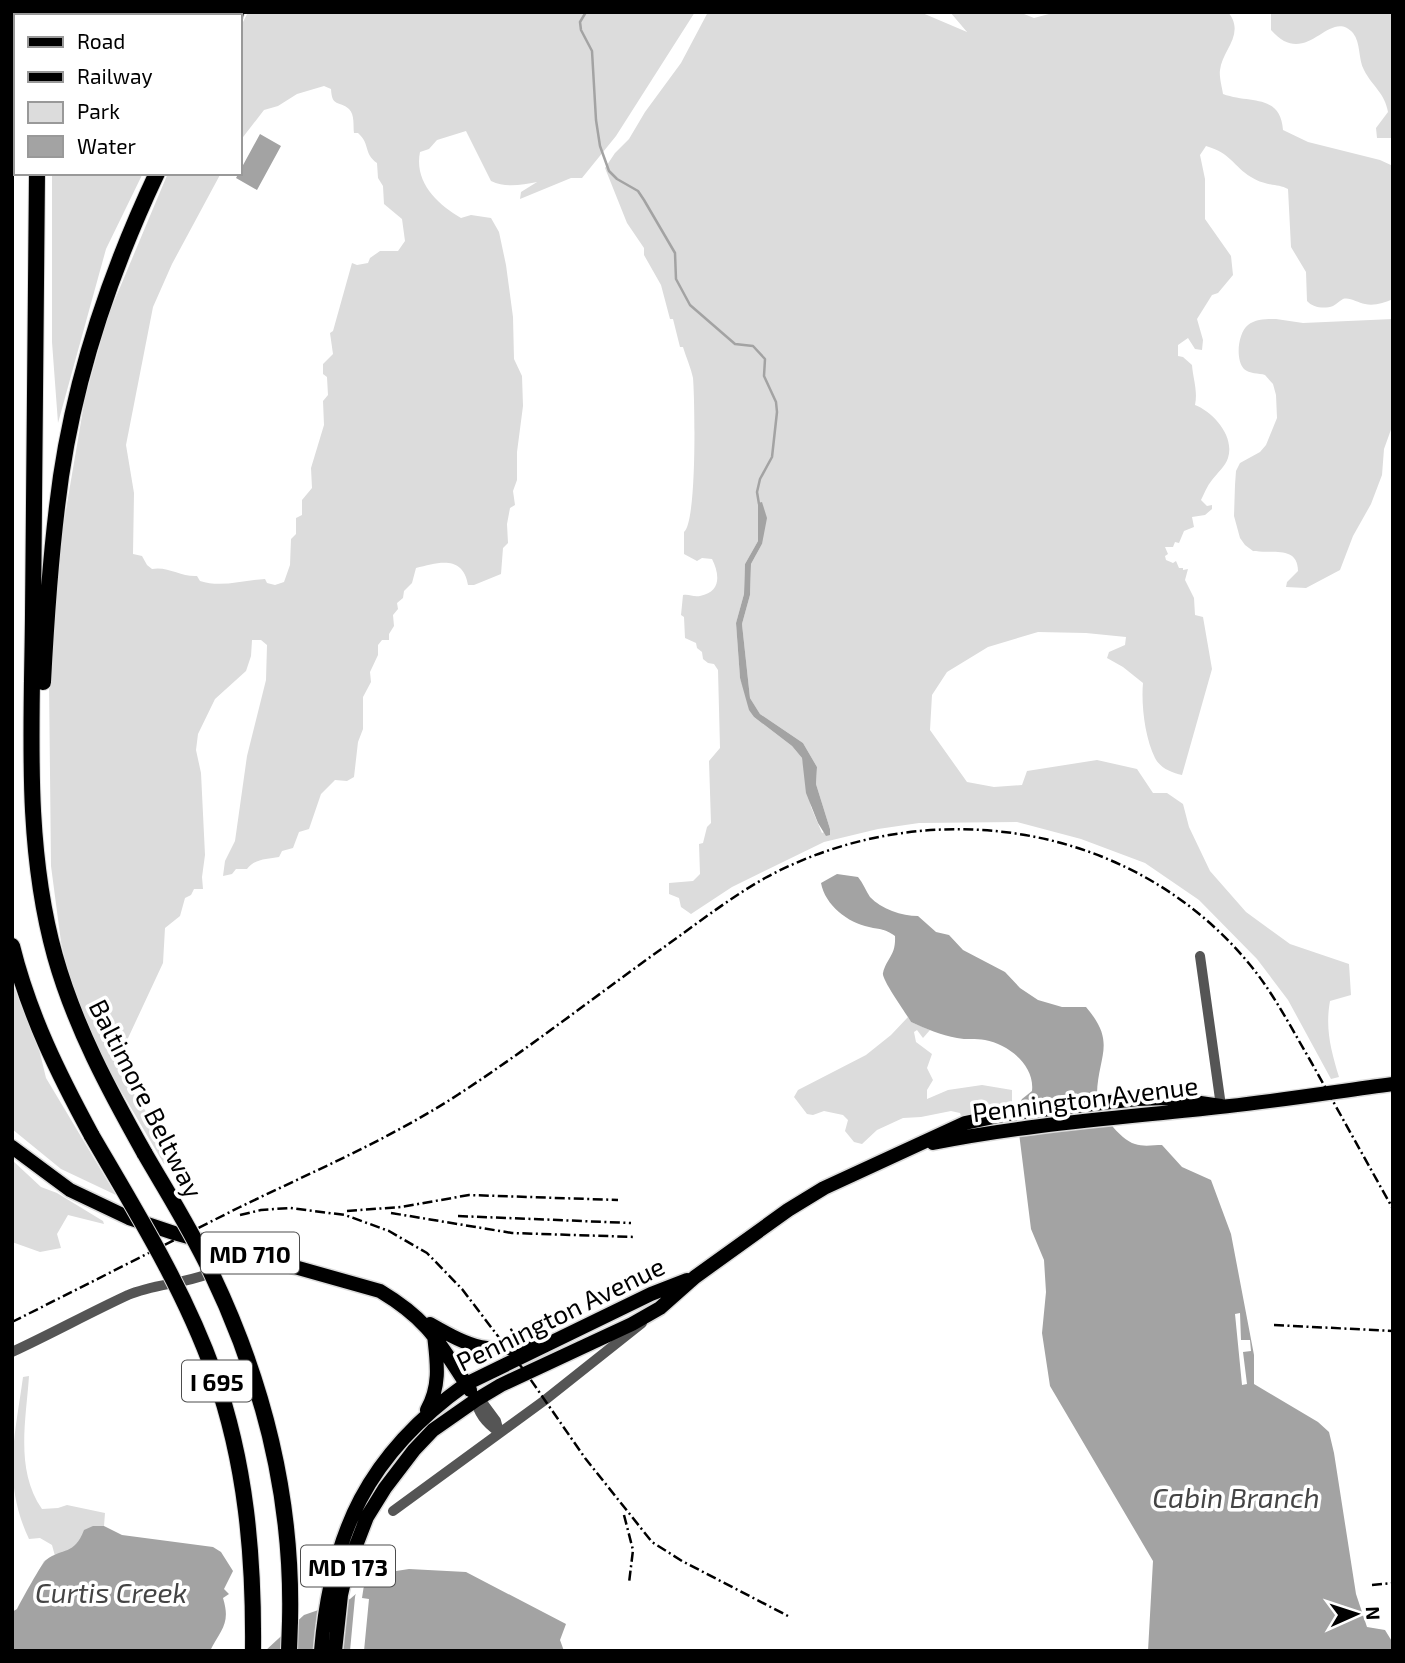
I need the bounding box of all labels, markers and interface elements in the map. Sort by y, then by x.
legend [14,14,242,175]
text: Road [77,28,125,53]
text: Railway [77,63,153,88]
text: Park [77,98,120,123]
text: Water [77,133,136,158]
street label: Baltimore Beltway [84,994,211,1203]
street label: Pennington Avenue [970,1069,1200,1127]
road number: MD 710 [201,1232,299,1274]
street label: Pennington Avenue [451,1249,669,1377]
road number: I 695 [182,1360,252,1401]
water label: Cabin Branch [1152,1480,1320,1514]
road number: MD 173 [301,1546,395,1586]
water label: Curtis Creek [35,1575,187,1609]
north arrow [1321,1579,1391,1649]
text: N [1362,1606,1385,1621]

